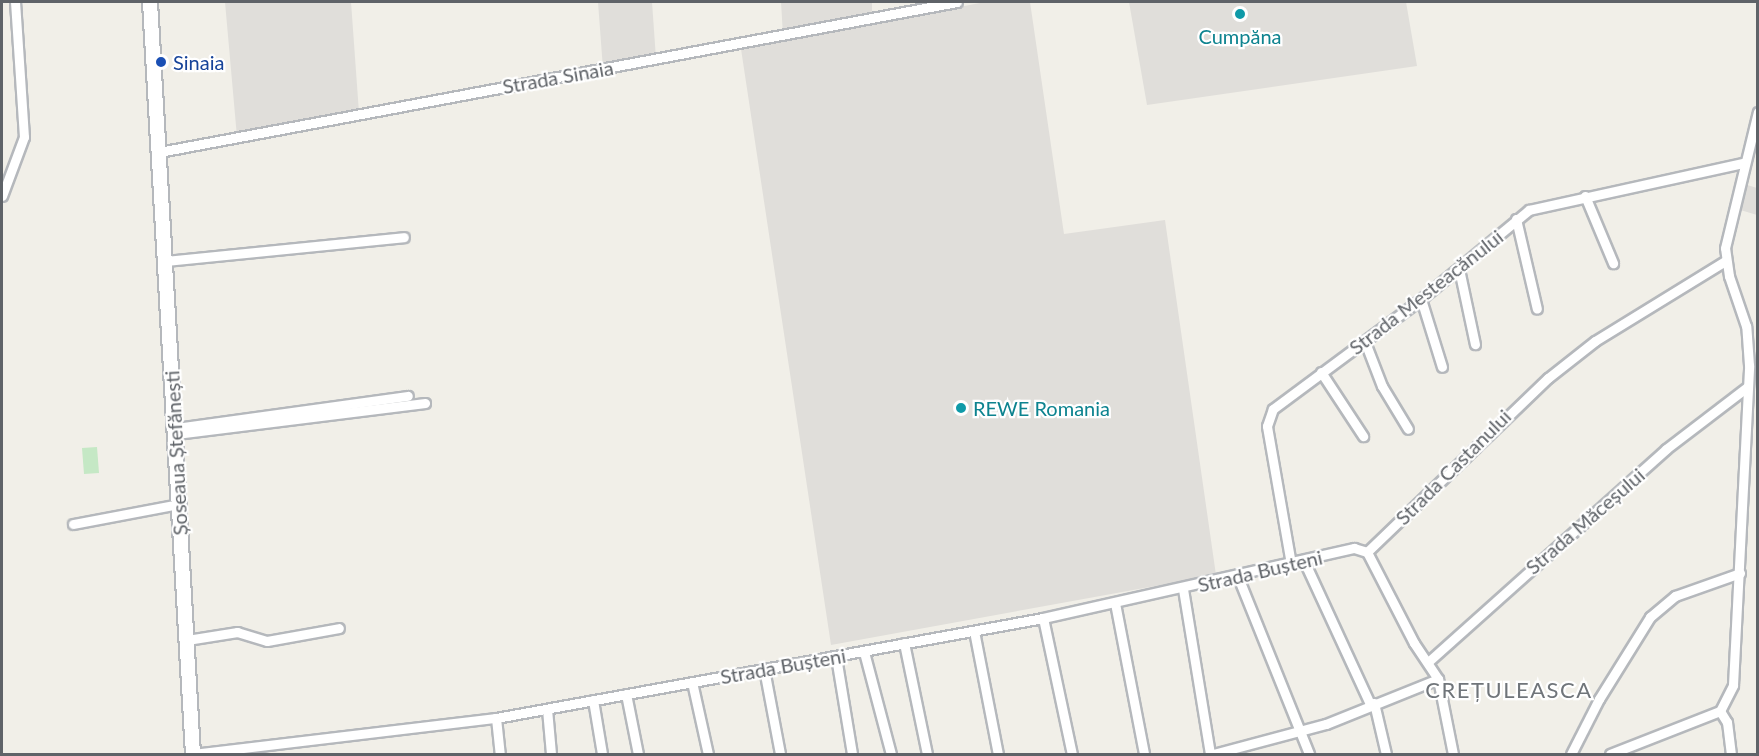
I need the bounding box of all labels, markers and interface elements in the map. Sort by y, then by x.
marker: Cumpăna [1233,7,1247,21]
place label: Cumpăna [1198,24,1282,48]
place label: Sinaia [173,50,224,74]
marker: Sinaia [154,55,168,69]
street label: Strada Sinaia [501,55,615,99]
street label: Strada Mesteacănului [1344,225,1508,359]
street label: Șoseaua Ștefănești [160,370,192,536]
place label: REWE Romania [973,396,1110,420]
marker: REWE Romania [954,401,968,415]
street label: Strada Castanului [1390,404,1516,530]
street label: Strada Măceșului [1521,463,1649,579]
street label: Strada Bușteni [1195,545,1325,597]
street label: Strada Bușteni [718,643,848,689]
district label: CREȚULEASCA [1425,677,1593,703]

